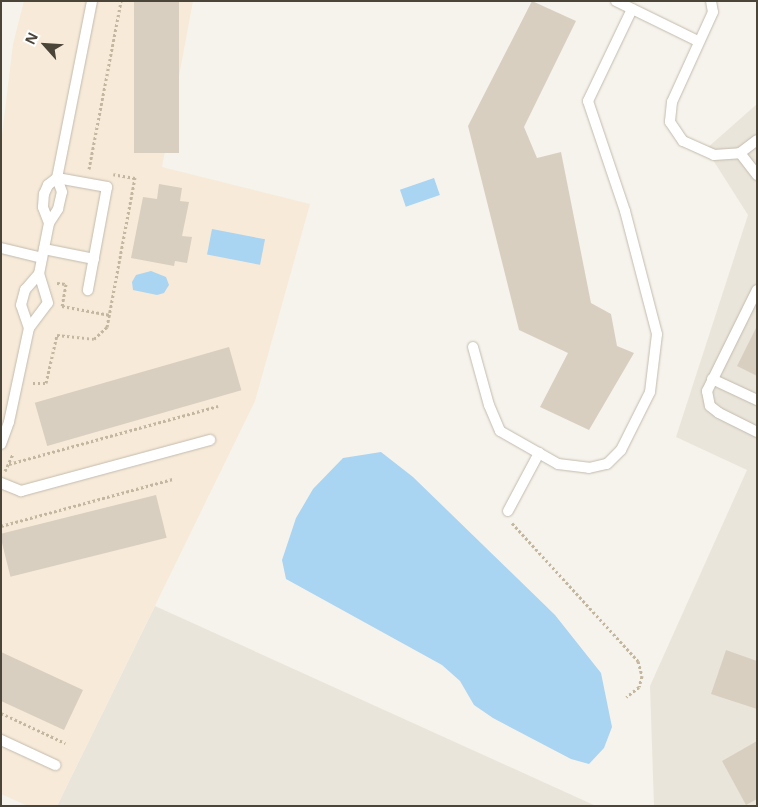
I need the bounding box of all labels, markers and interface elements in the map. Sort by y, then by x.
north arrow [20,20,70,70]
text: N [20,29,42,47]

